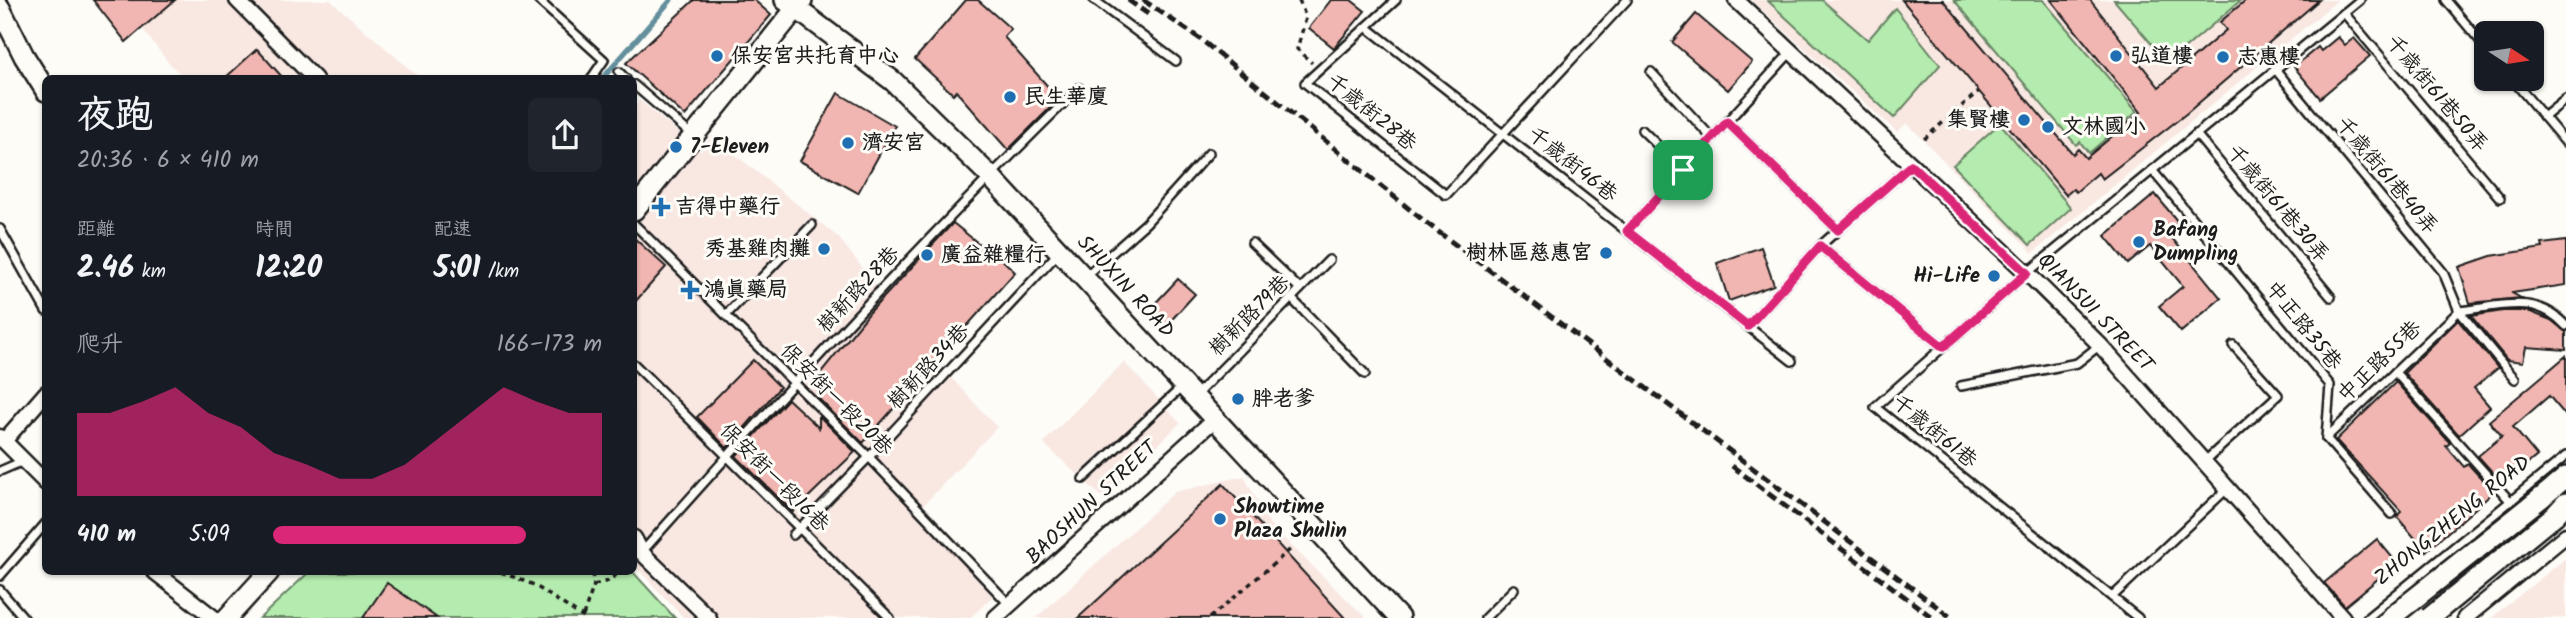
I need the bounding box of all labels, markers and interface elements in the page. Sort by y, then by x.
north arrow [2474,21,2544,91]
map controls [2474,21,2544,91]
street label: 千歲街61巷50弄 [2377,28,2495,160]
place label: 保安宮共托育中心 [731,40,899,73]
place label: 弘道樓 [2130,40,2193,73]
place label: 志惠樓 [2237,41,2300,74]
marker: 保安宮共托育中心 [709,48,725,64]
marker: 弘道樓 [2108,48,2124,64]
marker: 志惠樓 [2215,49,2231,65]
street label: 千歲街28巷 [1318,66,1424,160]
place label: 民生華廈 [1024,81,1108,114]
text: 夜跑 [77,87,153,147]
marker: 民生華廈 [1002,89,1018,105]
button: share [528,98,602,172]
place label: 集賢樓 [1947,104,2010,137]
street label: 千歲街61巷40弄 [2327,110,2445,242]
place label: 文林國小 [2062,111,2146,144]
marker: 集賢樓 [2016,112,2032,128]
street label: 千歲街46巷 [1520,119,1624,211]
marker: 文林國小 [2040,119,2056,135]
place label: 濟安宮 [862,127,925,160]
place label: 7-Eleven [690,131,769,164]
marker: 濟安宮 [840,135,856,151]
street label: 千歲街61巷30弄 [2218,138,2336,270]
marker: 7-Eleven [668,139,684,155]
pin [1653,140,1713,200]
text: 20:36 · 6 × 410 m [77,143,259,179]
icon: arrive [1664,151,1702,189]
place label: 吉得中藥行 [675,191,780,224]
marker: 吉得中藥行 [653,199,669,215]
place label: Bafang Dumpling [2153,214,2238,271]
text: 距離 [77,215,115,245]
text: 時間 [255,215,293,245]
text: 配速 [434,215,472,245]
street label: SHUXIN ROAD [1068,228,1182,346]
place label: 秀基雞肉攤 [705,233,810,266]
marker: Bafang Dumpling [2131,234,2147,250]
place label: 樹林區慈惠宮 [1466,237,1592,270]
street label: 樹新路28巷 [810,239,908,341]
place label: 廣益雜糧行 [941,239,1046,272]
marker: 秀基雞肉攤 [816,241,832,257]
text: 2.46 [77,245,134,293]
text: 12:20 [255,245,322,293]
text: 5:01 [434,245,481,293]
marker: 樹林區慈惠宮 [1598,245,1614,261]
street label: QIANSUI STREET [2029,245,2162,382]
marker: 廣益雜糧行 [919,247,935,263]
text: km [134,257,166,287]
text: /km [481,257,519,287]
place label: Hi-Life [1913,260,1980,293]
street label: 樹新路79巷 [1202,268,1298,364]
marker: Hi-Life [1986,268,2002,284]
place label: 鴻真藥局 [704,274,788,307]
street label: 中正路35巷 [2256,274,2350,378]
marker: 鴻真藥局 [682,282,698,298]
street label: 中正路55巷 [2330,313,2430,411]
street label: 樹新路34巷 [880,316,978,418]
text: 爬升 [77,327,123,363]
text: 166–173 m [497,327,602,363]
street label: 保安街一段20巷 [772,336,900,464]
place label: 胖老爹 [1252,383,1315,416]
street label: 千歲街61巷 [1884,387,1984,477]
marker: 胖老爹 [1230,391,1246,407]
street label: 保安街一段16巷 [711,415,837,541]
street label: BAOSHUN STREET [1019,432,1167,573]
street label: ZHONGZHENG ROAD [2368,447,2538,595]
place label: Showtime Plaza Shulin [1234,491,1347,548]
marker: Showtime Plaza Shulin [1212,511,1228,527]
text: 410 m [77,517,136,553]
text: 5:09 [189,517,230,553]

